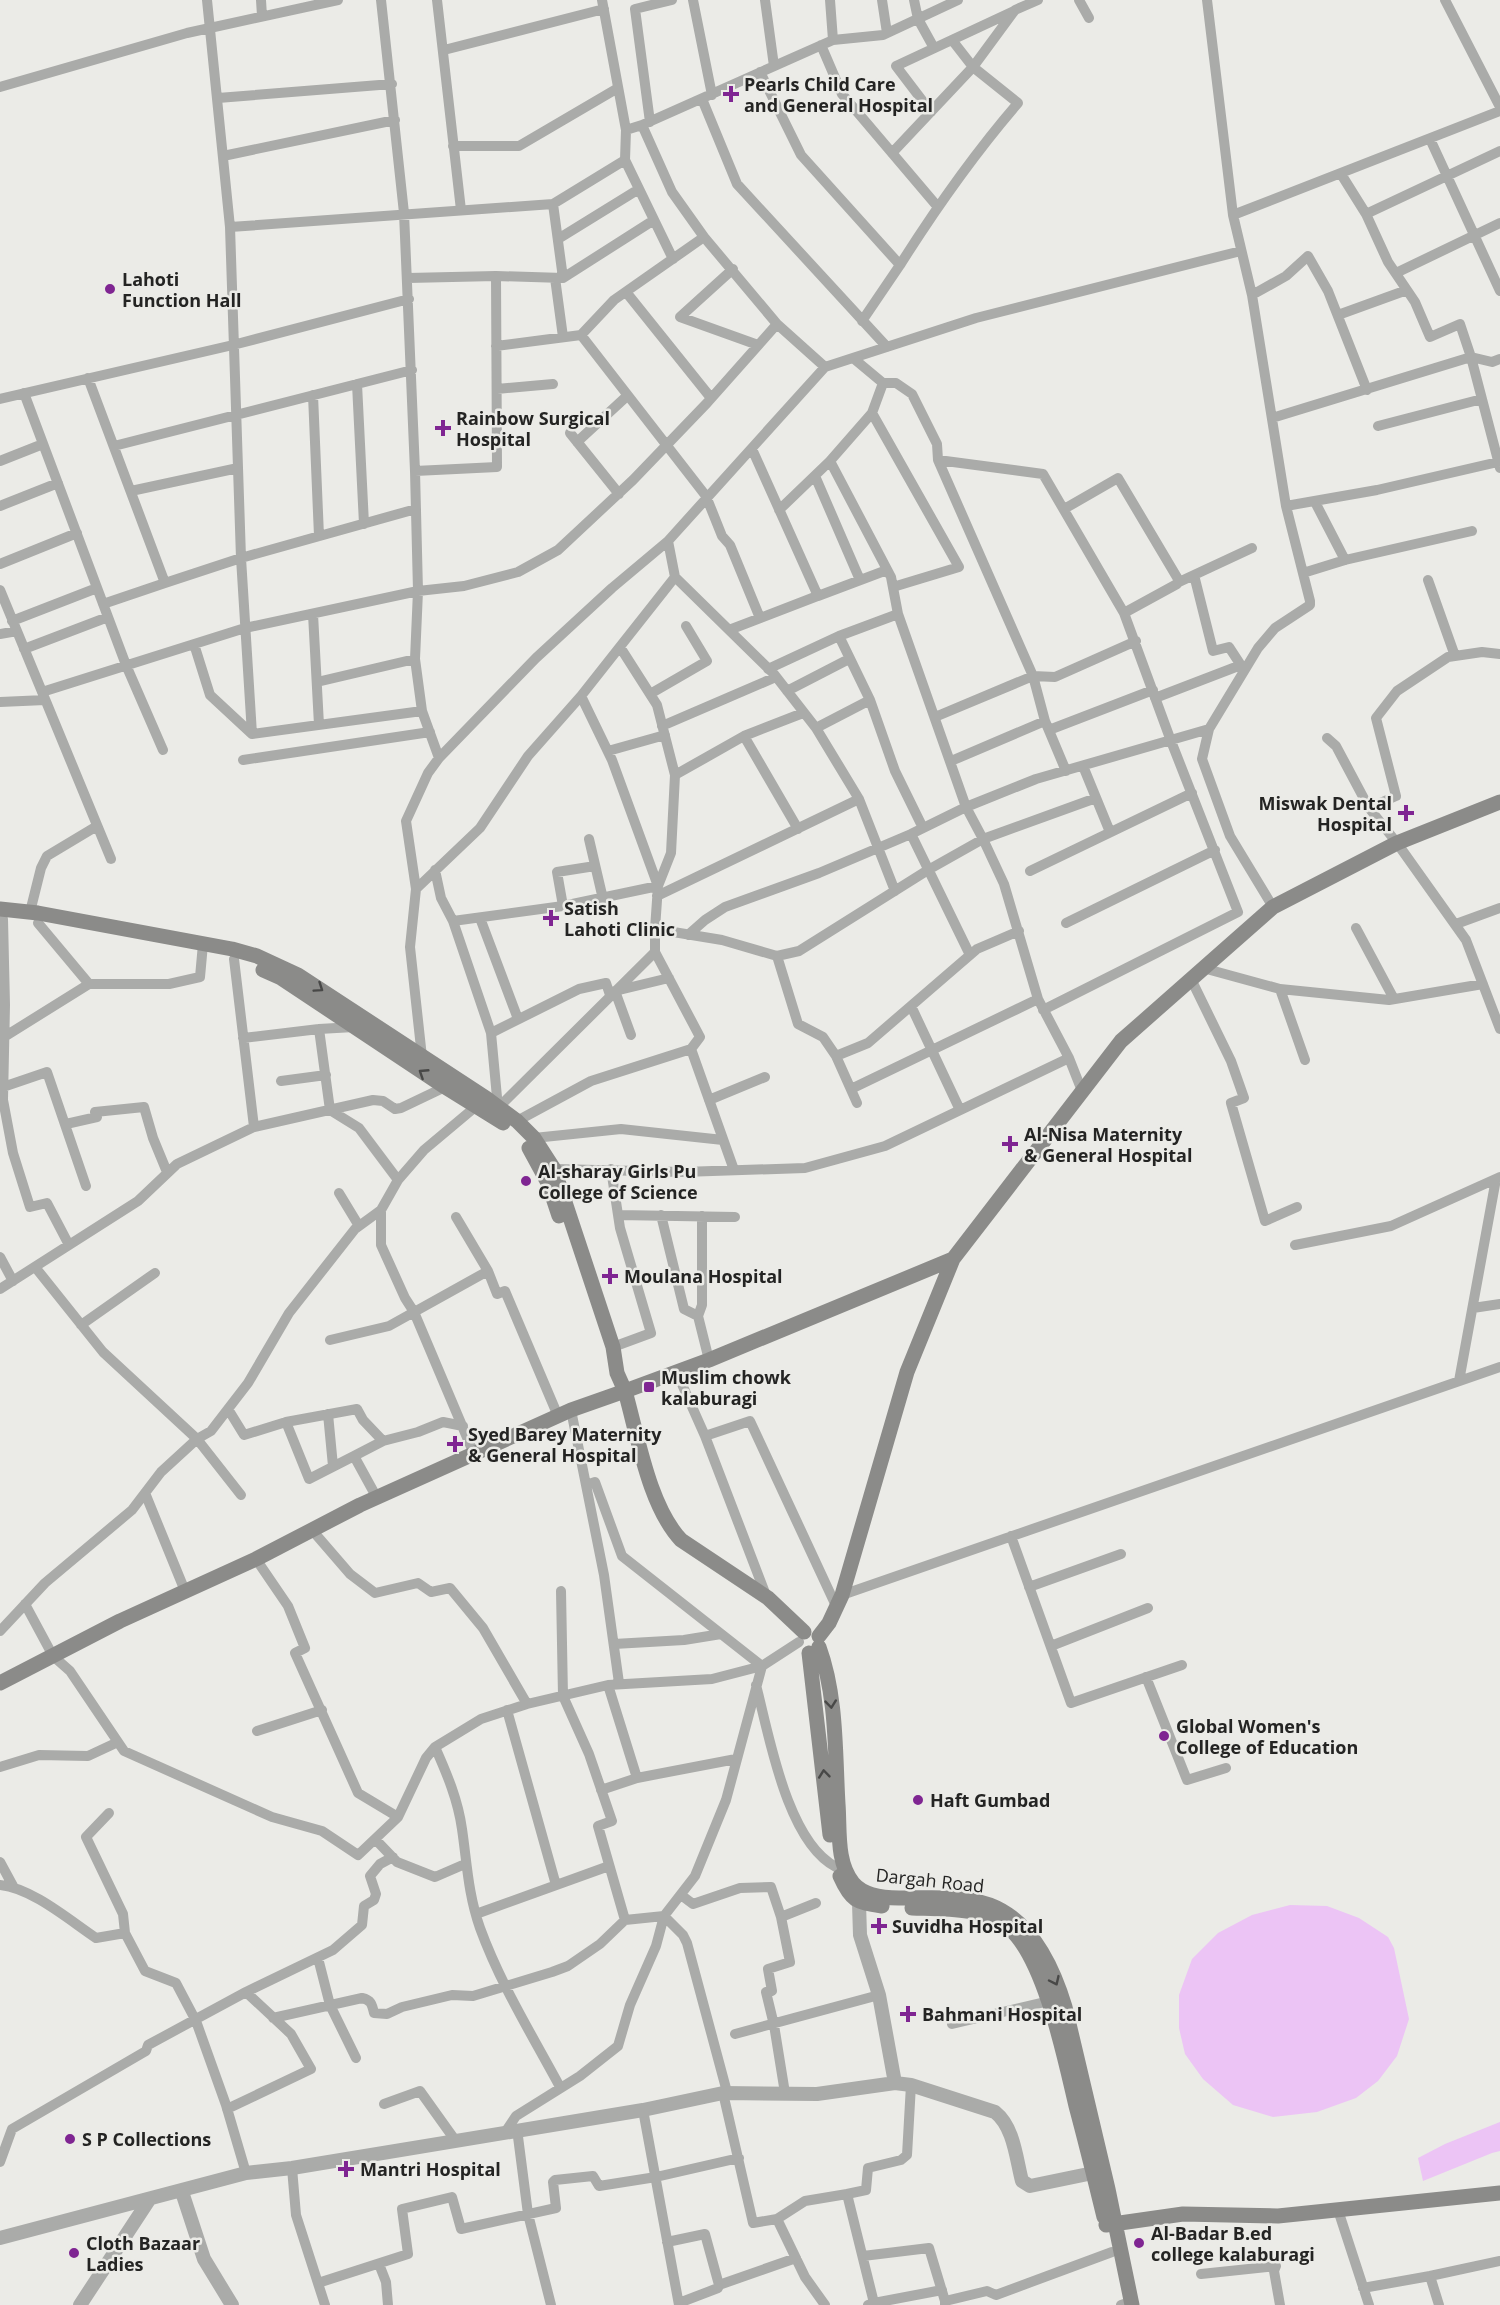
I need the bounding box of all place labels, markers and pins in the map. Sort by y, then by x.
place label: Pearls Child Care and General Hospital [744,72,933,117]
marker: Pearls Child Care and General Hospital [722,85,740,103]
place label: Lahoti Function Hall [122,267,241,312]
marker: Lahoti Function Hall [103,282,117,296]
place label: Rainbow Surgical Hospital [456,406,610,451]
marker: Rainbow Surgical Hospital [434,419,452,437]
place label: Miswak Dental Hospital [1259,791,1392,836]
marker: Miswak Dental Hospital [1397,804,1415,822]
place label: Satish Lahoti Clinic [564,896,675,941]
marker: Satish Lahoti Clinic [542,909,560,927]
place label: Al-Nisa Maternity & General Hospital [1024,1122,1192,1167]
marker: Al-Nisa Maternity & General Hospital [1001,1135,1019,1153]
place label: Al-sharay Girls Pu College of Science [538,1159,698,1204]
marker: Al-sharay Girls Pu College of Science [519,1174,533,1188]
place label: Moulana Hospital [624,1264,783,1288]
marker: Moulana Hospital [601,1267,619,1285]
place label: Muslim chowk kalaburagi [661,1365,792,1410]
marker: Muslim chowk kalaburagi [642,1380,656,1394]
place label: Syed Barey Maternity & General Hospital [468,1422,662,1467]
marker: Syed Barey Maternity & General Hospital [446,1435,464,1453]
place label: Global Women's College of Education [1176,1714,1358,1759]
marker: Global Women's College of Education [1157,1729,1171,1743]
place label: Haft Gumbad [930,1788,1050,1812]
marker: Haft Gumbad [911,1793,925,1807]
place label: Suvidha Hospital [892,1914,1043,1938]
marker: Suvidha Hospital [870,1917,888,1935]
place label: Bahmani Hospital [922,2002,1082,2026]
marker: Bahmani Hospital [899,2005,917,2023]
place label: S P Collections [82,2127,211,2151]
marker: S P Collections [63,2132,77,2146]
place label: Mantri Hospital [360,2157,501,2181]
marker: Mantri Hospital [337,2160,355,2178]
place label: Al-Badar B.ed college kalaburagi [1151,2221,1315,2266]
place label: Cloth Bazaar Ladies [86,2231,200,2276]
marker: Al-Badar B.ed college kalaburagi [1132,2236,1146,2250]
marker: Cloth Bazaar Ladies [67,2246,81,2260]

